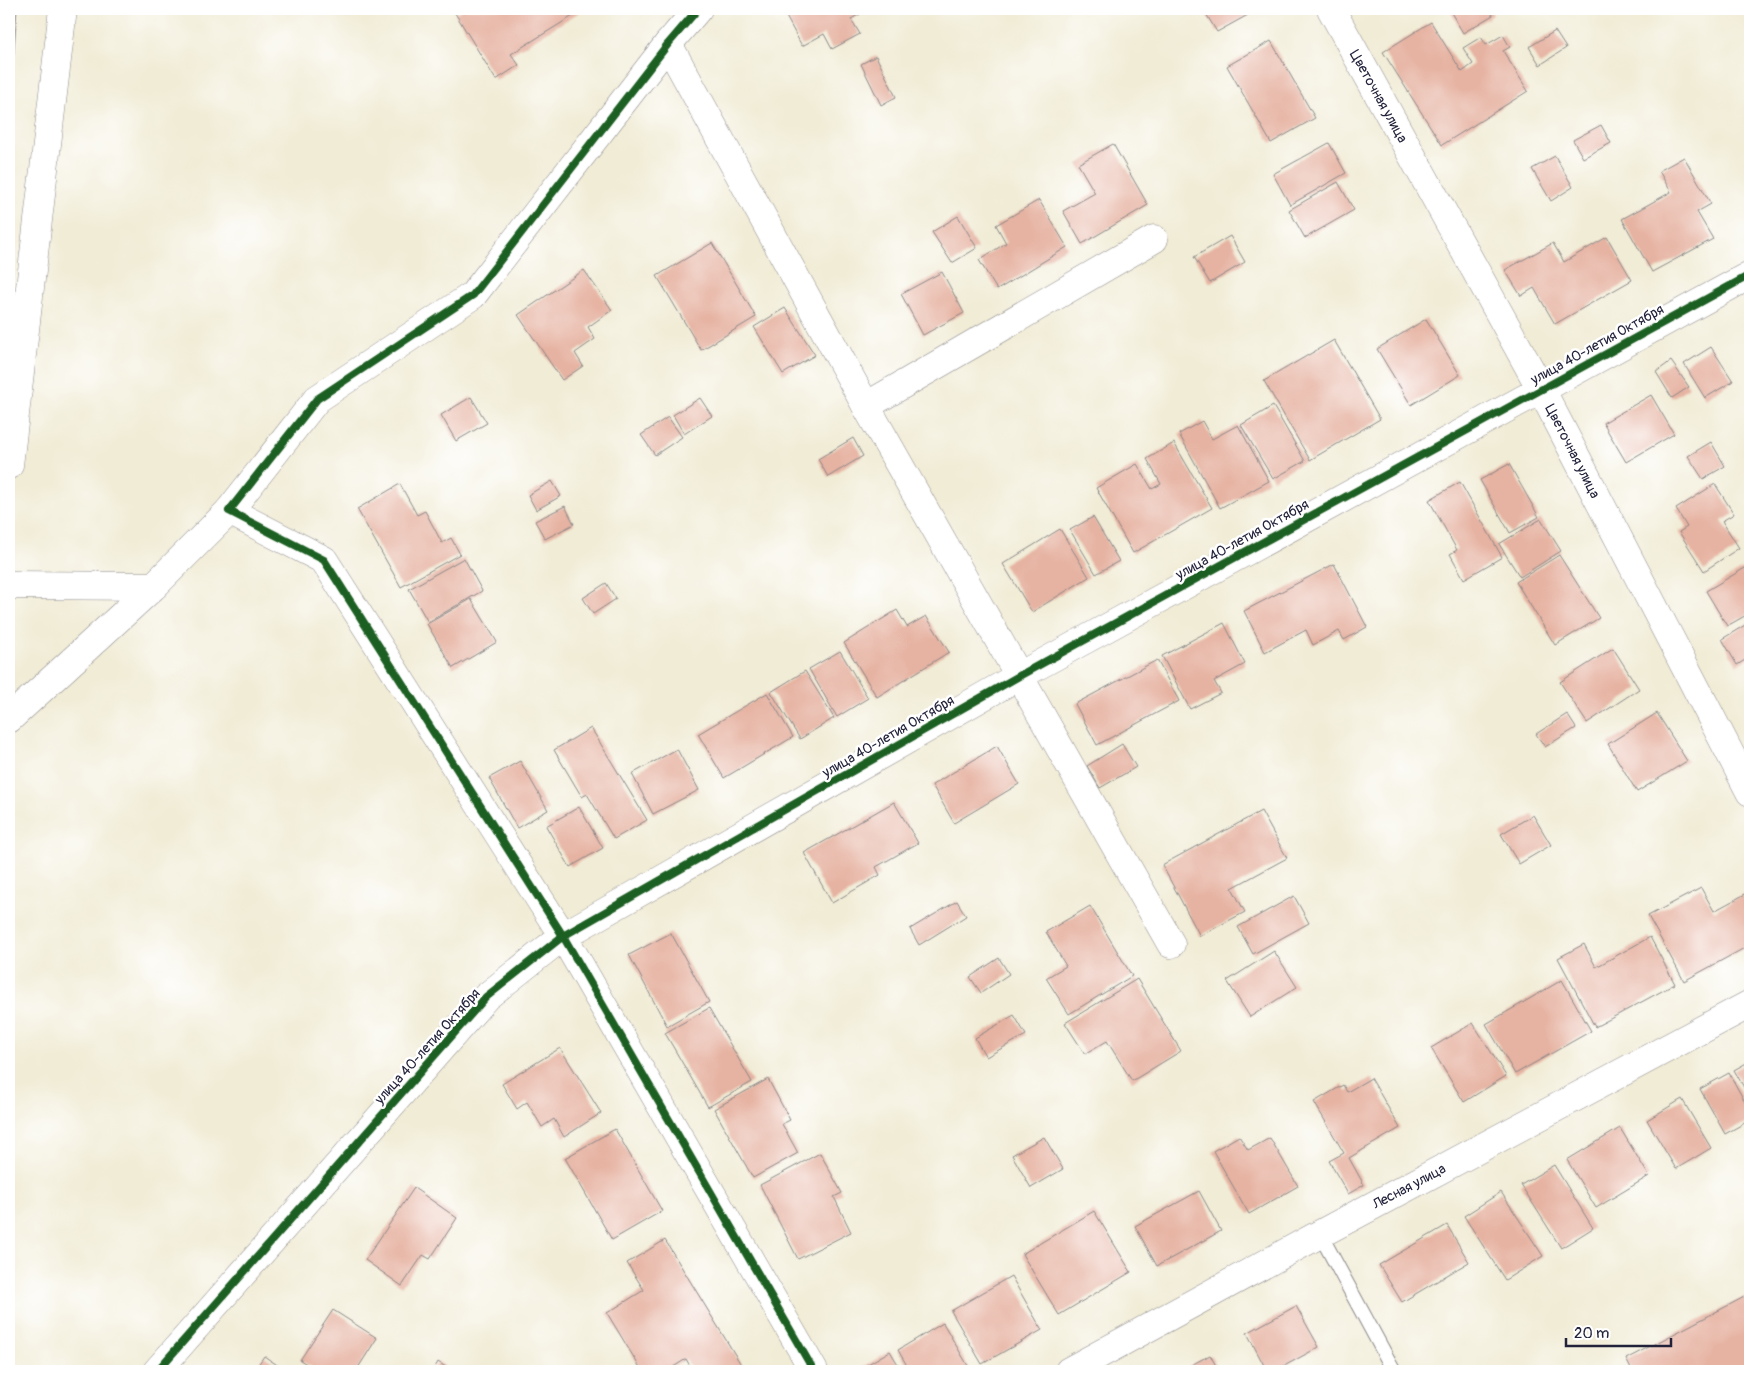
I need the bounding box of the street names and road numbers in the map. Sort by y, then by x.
street label: Цветочная улица [1346,47,1411,146]
street label: улица 40-летия Октября [1527,301,1667,389]
street label: Цветочная улица [1542,401,1604,501]
street label: улица 40-летия Октября [1172,496,1312,584]
street label: улица 40-летия Октября [818,692,957,782]
street label: улица 40-летия Октября [370,985,484,1108]
street label: Лесная улица [1369,1160,1449,1213]

